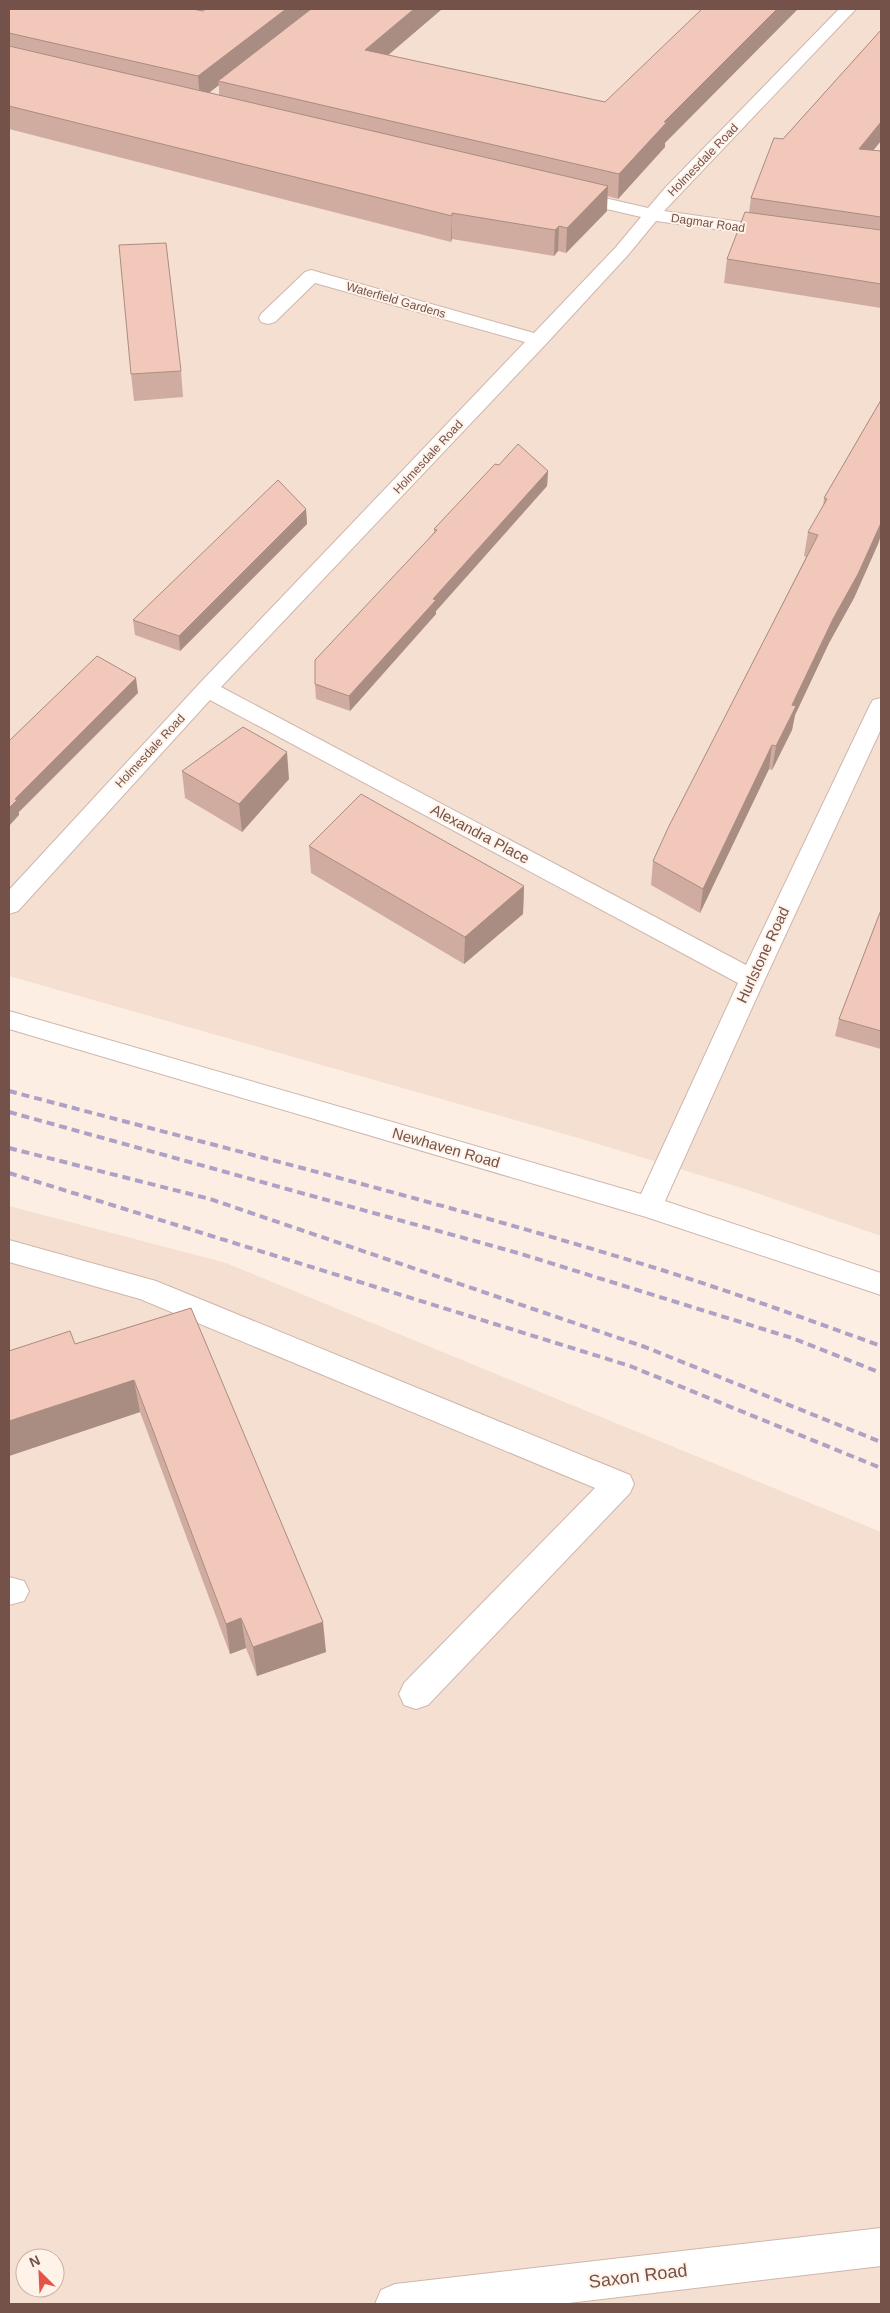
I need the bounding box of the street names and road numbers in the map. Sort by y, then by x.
street label: Holmesdale Road [665,121,741,199]
street label: Dagmar Road [670,211,746,235]
street label: Waterfield Gardens [345,279,447,321]
street label: Holmesdale Road [390,417,466,497]
street label: Holmesdale Road [112,711,188,791]
street label: Alexandra Place [428,800,532,867]
street label: Hurlstone Road [733,904,792,1006]
street label: Newhaven Road [390,1124,502,1171]
street label: Saxon Road [588,2260,688,2292]

